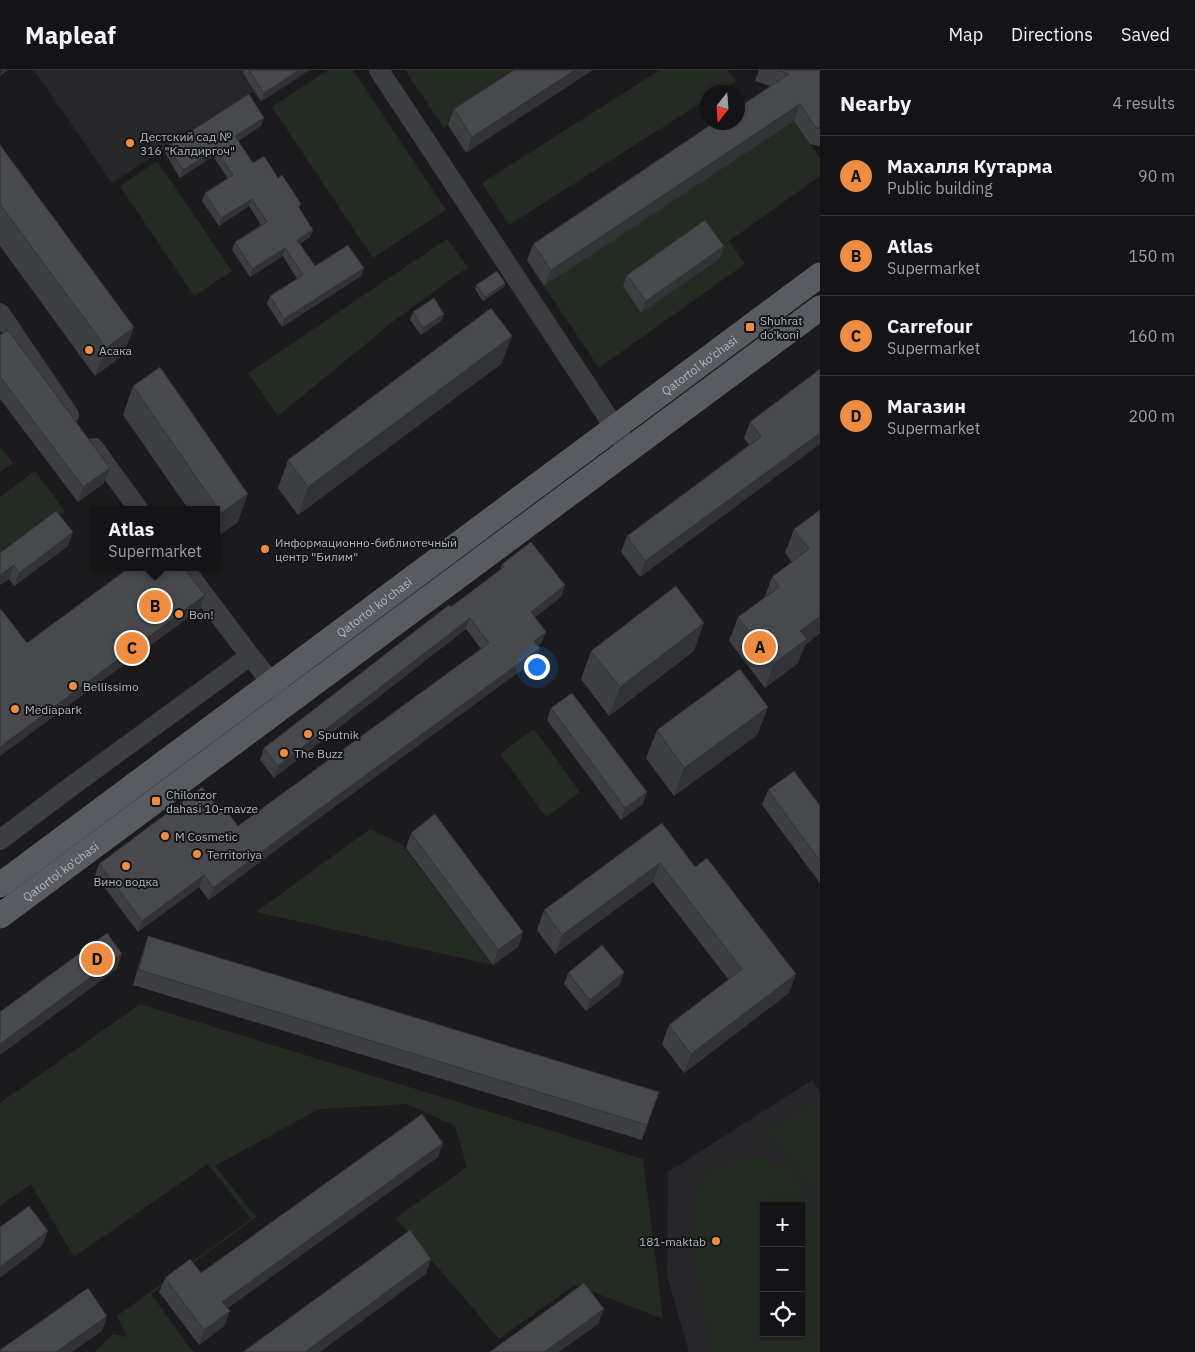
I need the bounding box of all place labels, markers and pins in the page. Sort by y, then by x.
place label: Дестский сад № 316 "Калдиргоч" [140,129,235,158]
marker: Дестский сад № 316 "Калдиргоч" [124,137,136,149]
place label: Shuhrat do'koni [760,313,802,342]
marker: Shuhrat do'koni [744,321,756,333]
place label: Асака [99,343,133,358]
marker: Асака [83,344,95,356]
place label: Информационно-библиотечный центр "Билим" [275,535,457,564]
marker: Информационно-библиотечный центр "Билим" [259,543,271,555]
pin: B [139,587,171,625]
place label: Bon! [189,607,214,622]
marker: Bon! [173,608,185,620]
pin: A [744,628,776,666]
pin: C [116,629,148,667]
place label: Bellissimo [83,679,139,694]
marker: Bellissimo [67,680,79,692]
place label: Mediapark [25,702,82,717]
marker: Mediapark [9,703,21,715]
place label: Sputnik [318,727,360,742]
marker: Sputnik [302,728,314,740]
place label: The Buzz [294,746,343,761]
marker: The Buzz [278,747,290,759]
place label: Chilonzor dahasi 10-mavze [166,787,259,816]
marker: Chilonzor dahasi 10-mavze [150,795,162,807]
place label: M Cosmetic [175,829,238,844]
marker: M Cosmetic [159,830,171,842]
place label: Territoriya [207,847,263,862]
marker: Territoriya [191,848,203,860]
marker: Вино водка [120,860,132,872]
place label: Вино водка [94,874,159,889]
pin: D [81,940,113,978]
place label: 181-maktab [639,1234,706,1249]
marker: 181-maktab [710,1235,722,1247]

